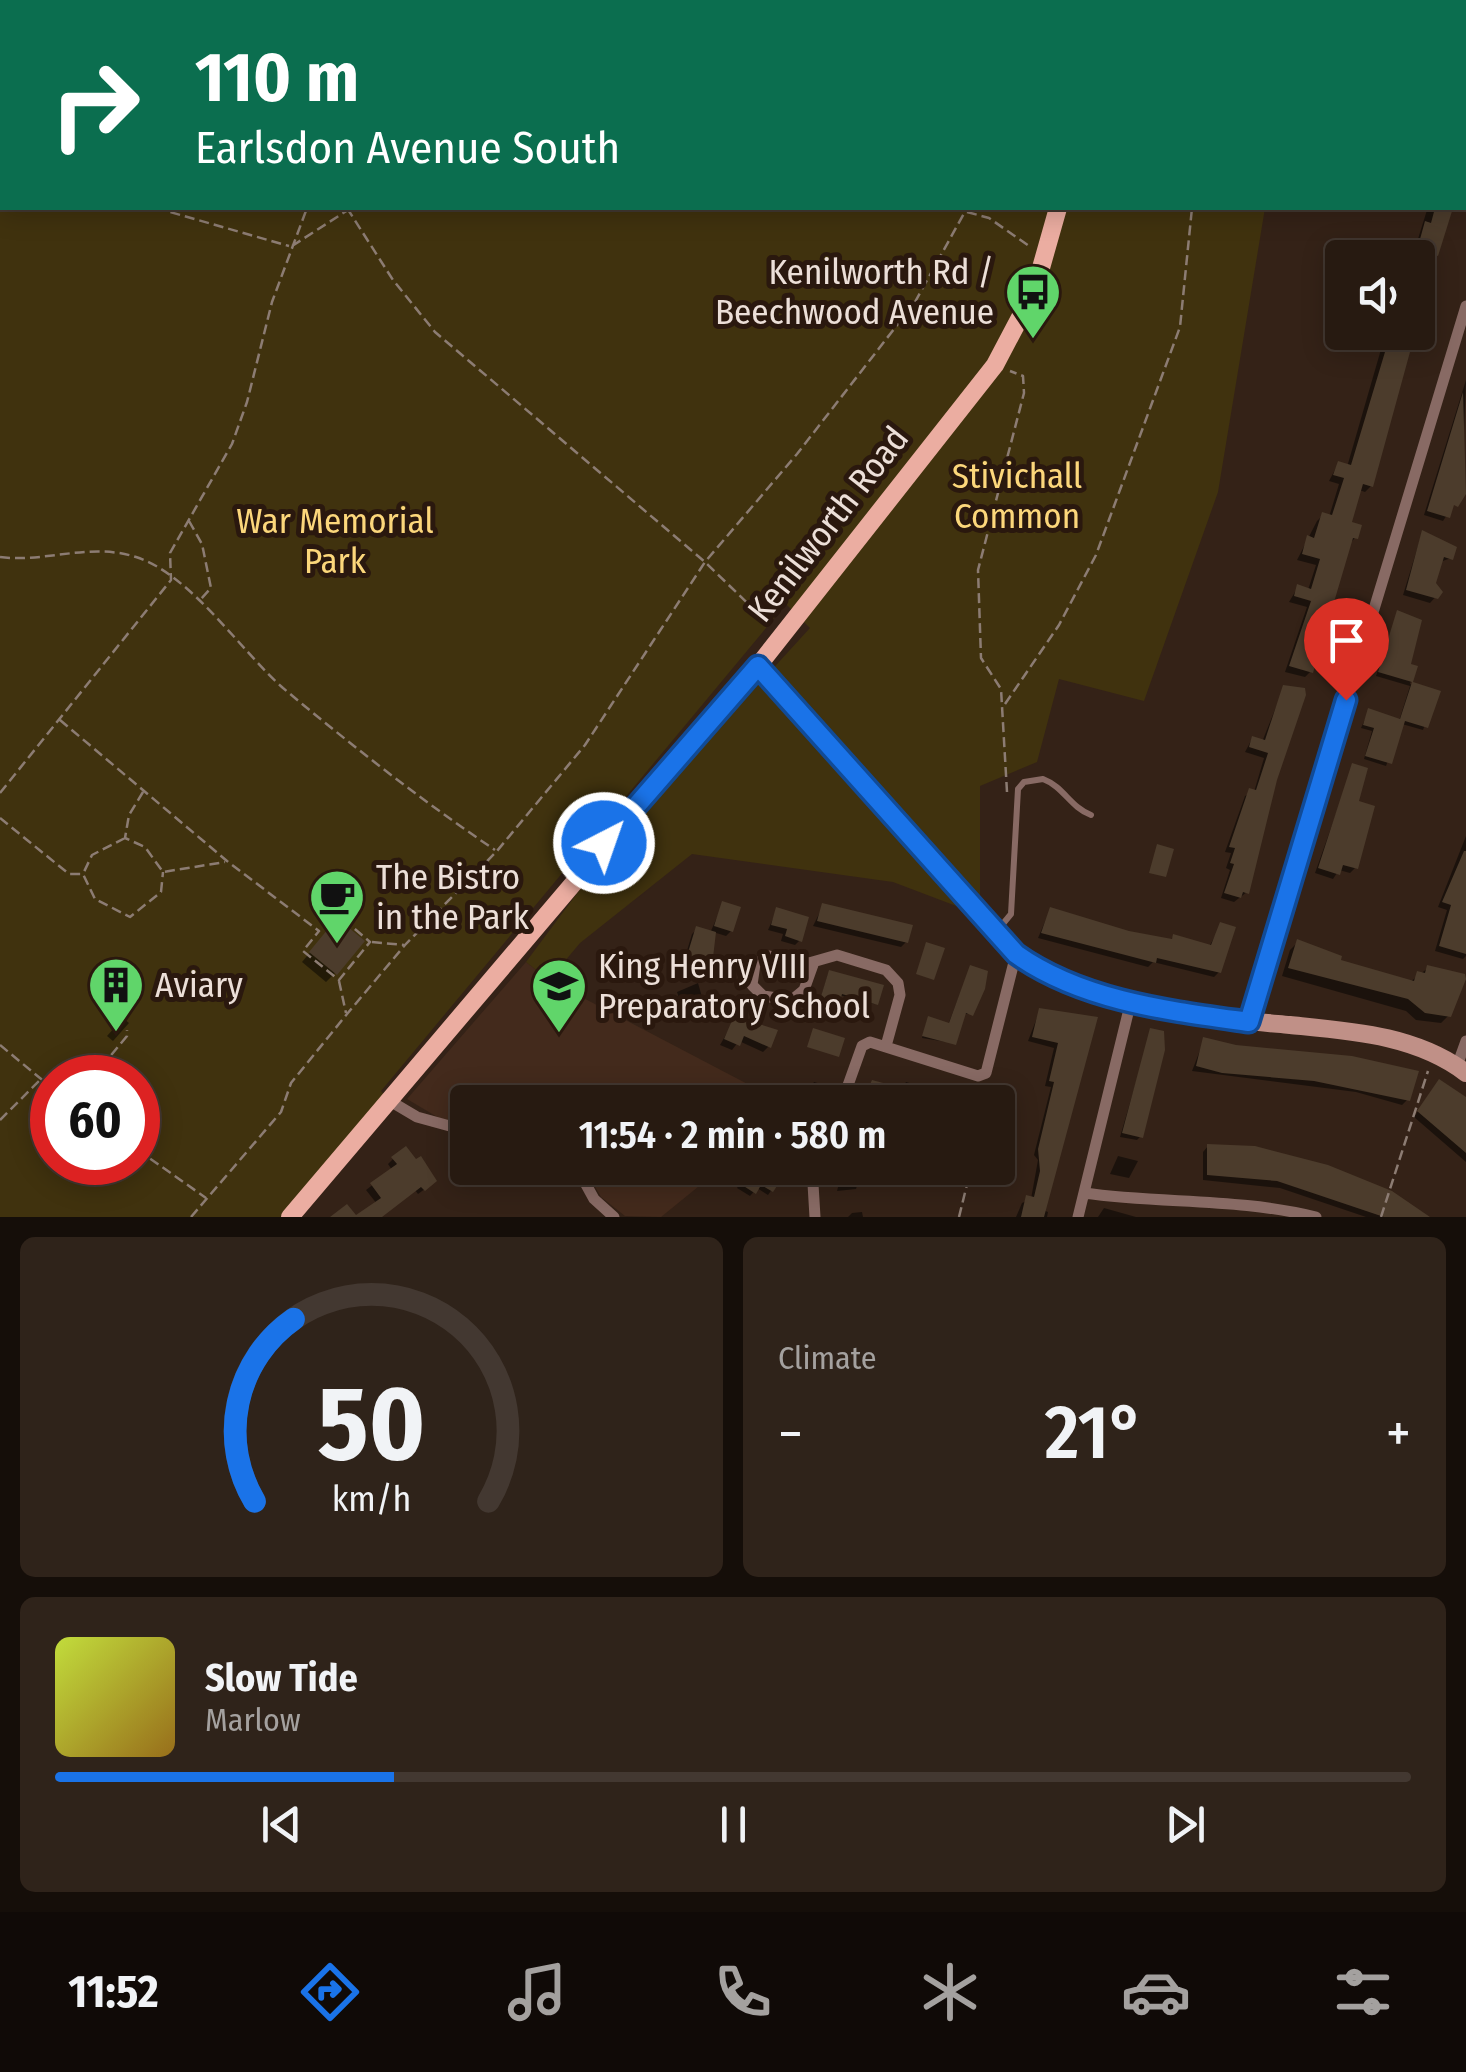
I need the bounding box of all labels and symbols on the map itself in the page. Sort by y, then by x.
place label: Kenilworth Rd / Beechwood Avenue [715,251,994,333]
bus stop icon: Kenilworth Rd / Beechwood Avenue [1003,262,1063,341]
street label: Kenilworth Road [739,418,917,630]
park label: Stivichall Common [952,455,1082,537]
park label: War Memorial Park [236,500,434,582]
pin [1304,598,1389,701]
position arrow [552,791,656,895]
place label: The Bistro in the Park [376,856,530,938]
cafe icon: The Bistro in the Park [307,867,367,946]
place label: King Henry VIII Preparatory School [598,945,870,1027]
building icon: Aviary [86,955,146,1034]
school or university icon: King Henry VIII Preparatory School [529,956,589,1035]
place label: Aviary [155,964,243,1006]
speed limit sign: 60 [30,1055,160,1185]

